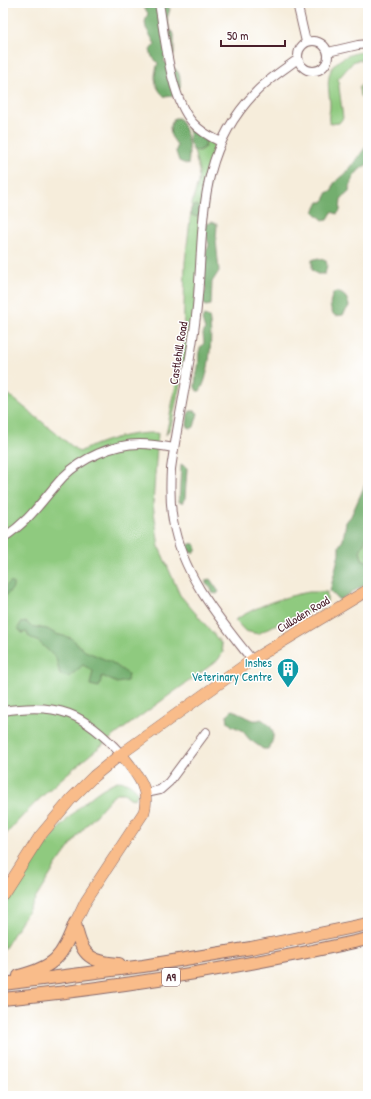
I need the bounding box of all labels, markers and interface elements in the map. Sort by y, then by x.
scale bar [221,22,285,48]
text: 50 m [227,27,248,44]
street label: Castlehill Road [165,320,191,386]
street label: Culloden Road [273,591,333,636]
place label: Inshes Veterinary Centre [191,654,272,685]
building icon: Inshes Veterinary Centre [275,656,301,689]
road number: A9 [162,968,180,986]

